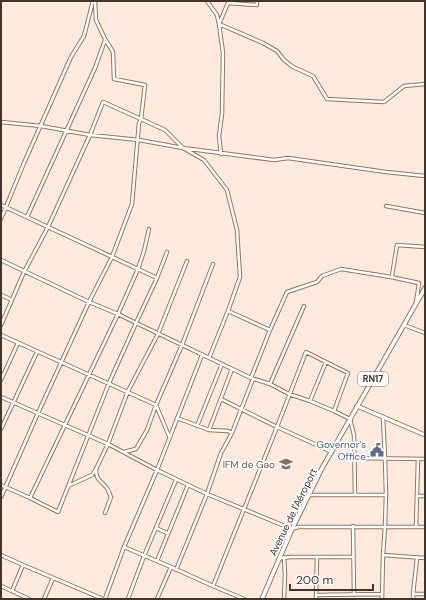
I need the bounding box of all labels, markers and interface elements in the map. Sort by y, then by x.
road number: RN17 [358,372,388,386]
place label: Governor's Office [316,438,366,463]
public building icon: Governor's Office [369,442,385,458]
school or university icon: IFM de Gao [278,456,294,472]
place label: IFM de Gao [223,458,275,471]
street label: Avenue de l'Aéroport [266,466,320,558]
scale bar [290,566,373,592]
text: 200 m [296,572,333,588]

